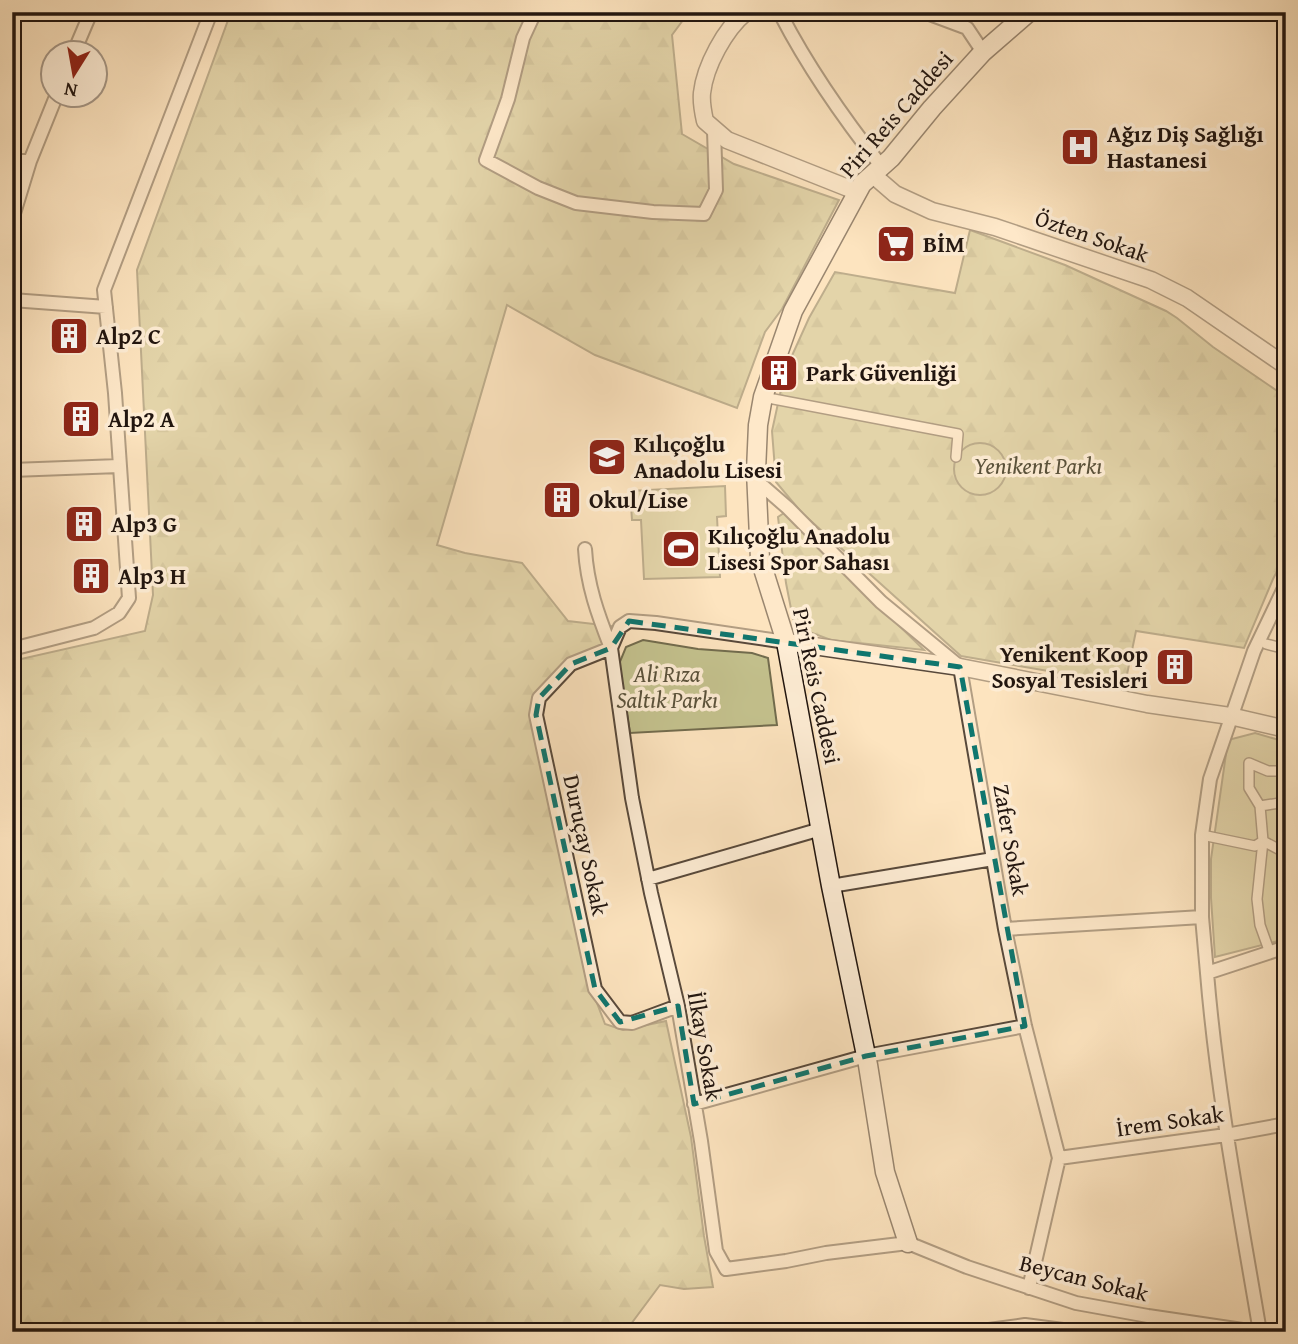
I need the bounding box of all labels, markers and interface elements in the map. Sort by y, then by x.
north arrow [38,38,108,108]
street label: Piri Reis Caddesi [831,43,960,184]
text: N [62,76,80,106]
place label: Ağız Diş Sağlığı Hastanesi [1107,117,1264,176]
hospital icon: Ağız Diş Sağlığı Hastanesi [1059,126,1101,168]
street label: Özten Sokak [1031,201,1154,270]
supermarket icon: BİM [875,223,917,265]
place label: BİM [923,227,965,260]
building icon: Alp2 C [48,315,90,357]
place label: Alp2 C [96,319,161,352]
building icon: Park Güvenliği [758,352,800,394]
place label: Park Güvenliği [806,356,957,389]
building icon: Alp2 A [60,398,102,440]
place label: Alp2 A [108,402,175,435]
place label: Kılıçoğlu Anadolu Lisesi [634,427,782,486]
school or university icon: Kılıçoğlu Anadolu Lisesi [586,436,628,478]
park label: Yenikent Parkı [974,449,1102,482]
building icon: Okul/Lise [541,479,583,521]
place label: Okul/Lise [589,483,688,516]
building icon: Alp3 G [63,503,105,545]
place label: Alp3 G [111,507,177,540]
place label: Kılıçoğlu Anadolu Lisesi Spor Sahası [708,519,891,578]
sports icon: Kılıçoğlu Anadolu Lisesi Spor Sahası [660,528,702,570]
building icon: Alp3 H [70,555,112,597]
place label: Alp3 H [118,559,186,592]
street label: Piri Reis Caddesi [785,605,850,767]
place label: Yenikent Koop Sosyal Tesisleri [991,637,1148,696]
building icon: Yenikent Koop Sosyal Tesisleri [1154,646,1196,688]
park label: Ali Rıza Saltık Parkı [616,657,718,716]
street label: Duruçay Sokak [555,771,618,919]
street label: Zafer Sokak [985,781,1038,899]
street label: İlkay Sokak [680,989,731,1103]
street label: İrem Sokak [1114,1097,1226,1144]
street label: Beycan Sokak [1016,1246,1152,1310]

